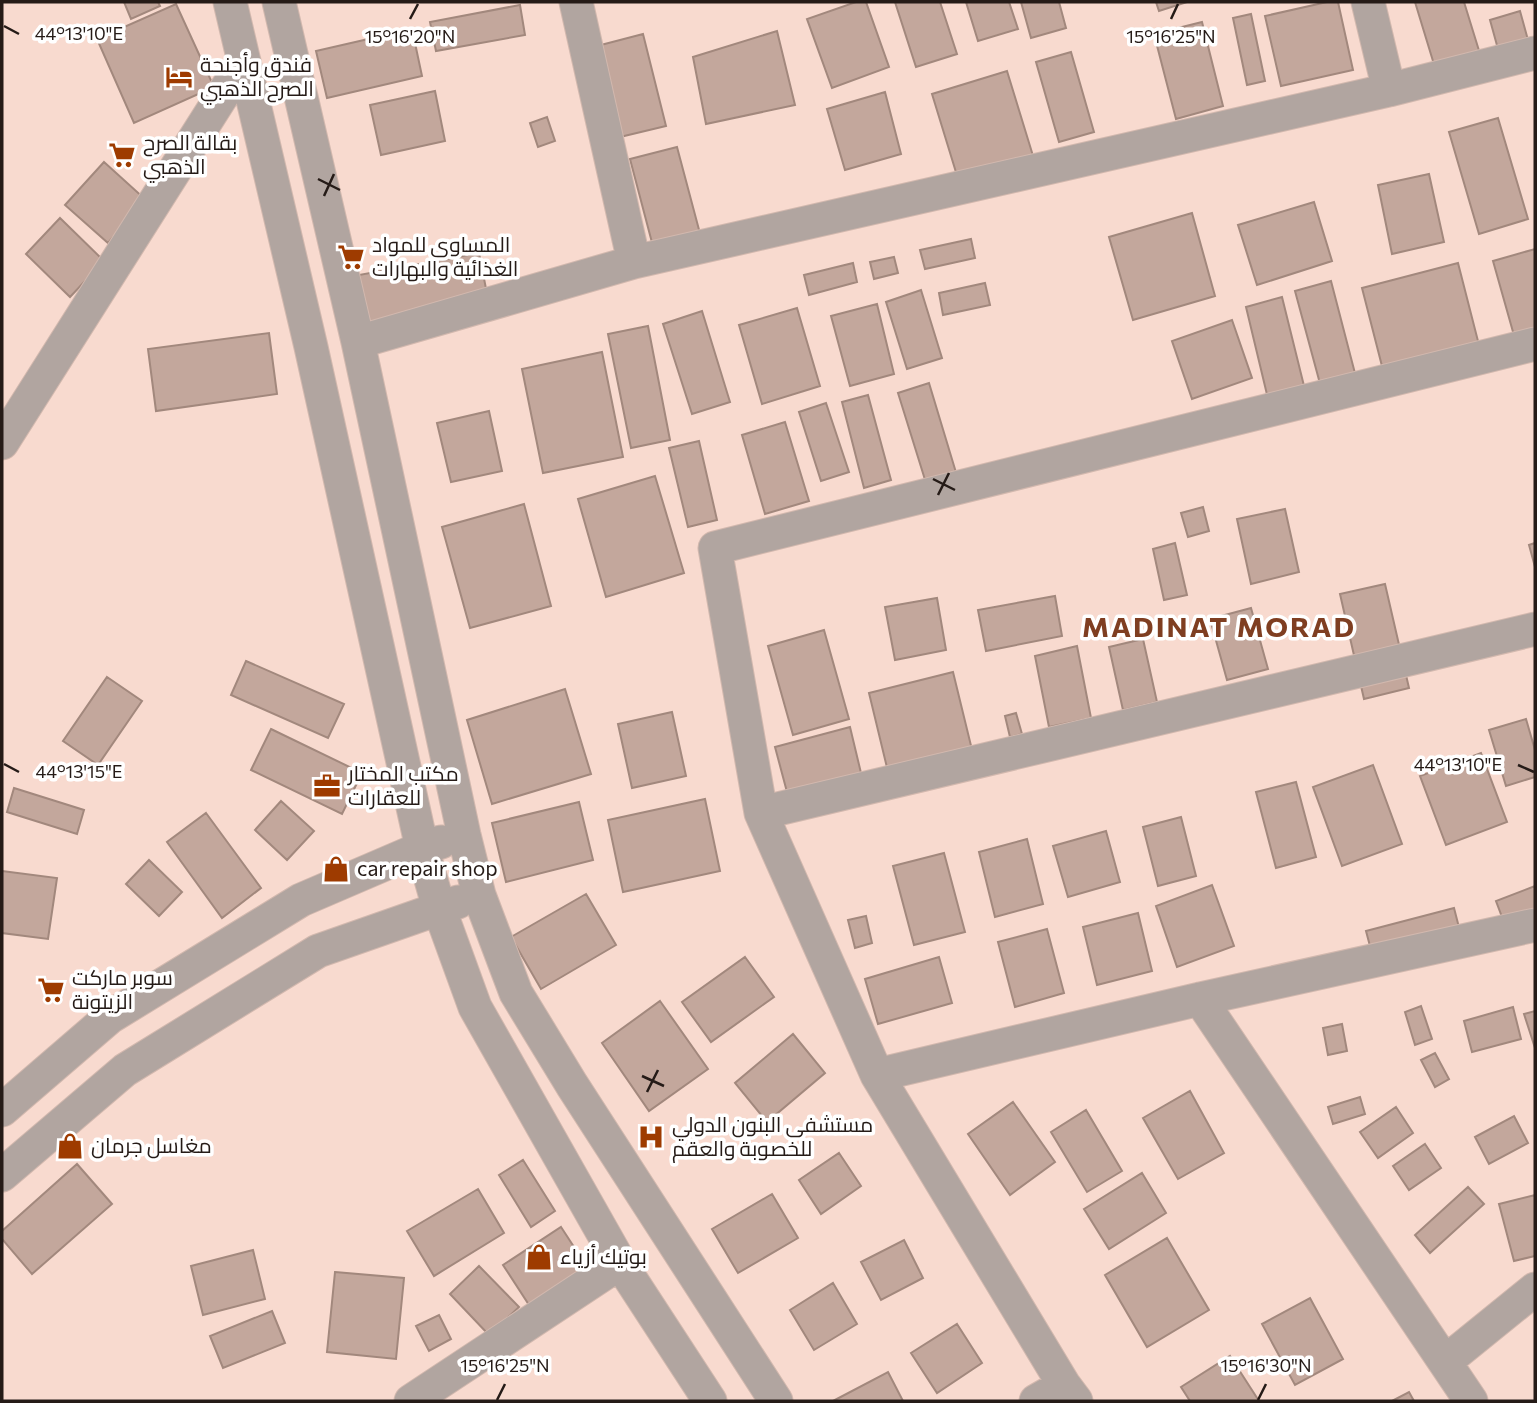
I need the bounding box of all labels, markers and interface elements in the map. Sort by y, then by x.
text: 44°13'10"E [35,22,123,44]
text: 15°16'20"N [365,25,455,47]
text: 15°16'25"N [1126,25,1216,47]
place label: فندق وأجنحة الصرح الذهبي [200,51,314,105]
hotel icon: فندق وأجنحة الصرح الذهبي [164,62,194,92]
place label: بقالة الصرح الذهبي [143,129,237,183]
supermarket icon: بقالة الصرح الذهبي [107,140,137,170]
place label: المساوى للمواد الغذائية والبهارات [372,231,518,282]
supermarket icon: المساوى للمواد الغذائية والبهارات [336,242,366,272]
district label: MADINAT MORAD [1082,609,1356,643]
text: 44°13'10"E [1414,753,1502,775]
text: 44°13'15"E [35,760,123,782]
place label: مكتب المختار للعقارات [347,760,459,810]
office icon: مكتب المختار للعقارات [312,771,342,801]
shop icon: car repair shop [321,854,351,884]
place label: car repair shop [357,855,498,880]
place label: سوبر ماركت الزيتونة [72,964,173,1014]
supermarket icon: سوبر ماركت الزيتونة [36,975,66,1005]
place label: مستشفى البنون الدولي للخصوبة والعقم [672,1111,873,1163]
hospital icon: مستشفى البنون الدولي للخصوبة والعقم [636,1122,666,1152]
shop icon: مغاسل جرمان [55,1131,85,1161]
place label: مغاسل جرمان [91,1132,212,1159]
shop icon: بوتيك أزياء [524,1242,554,1272]
place label: بوتيك أزياء [560,1243,647,1269]
text: 15°16'25"N [460,1354,550,1376]
text: 15°16'30"N [1220,1354,1312,1376]

